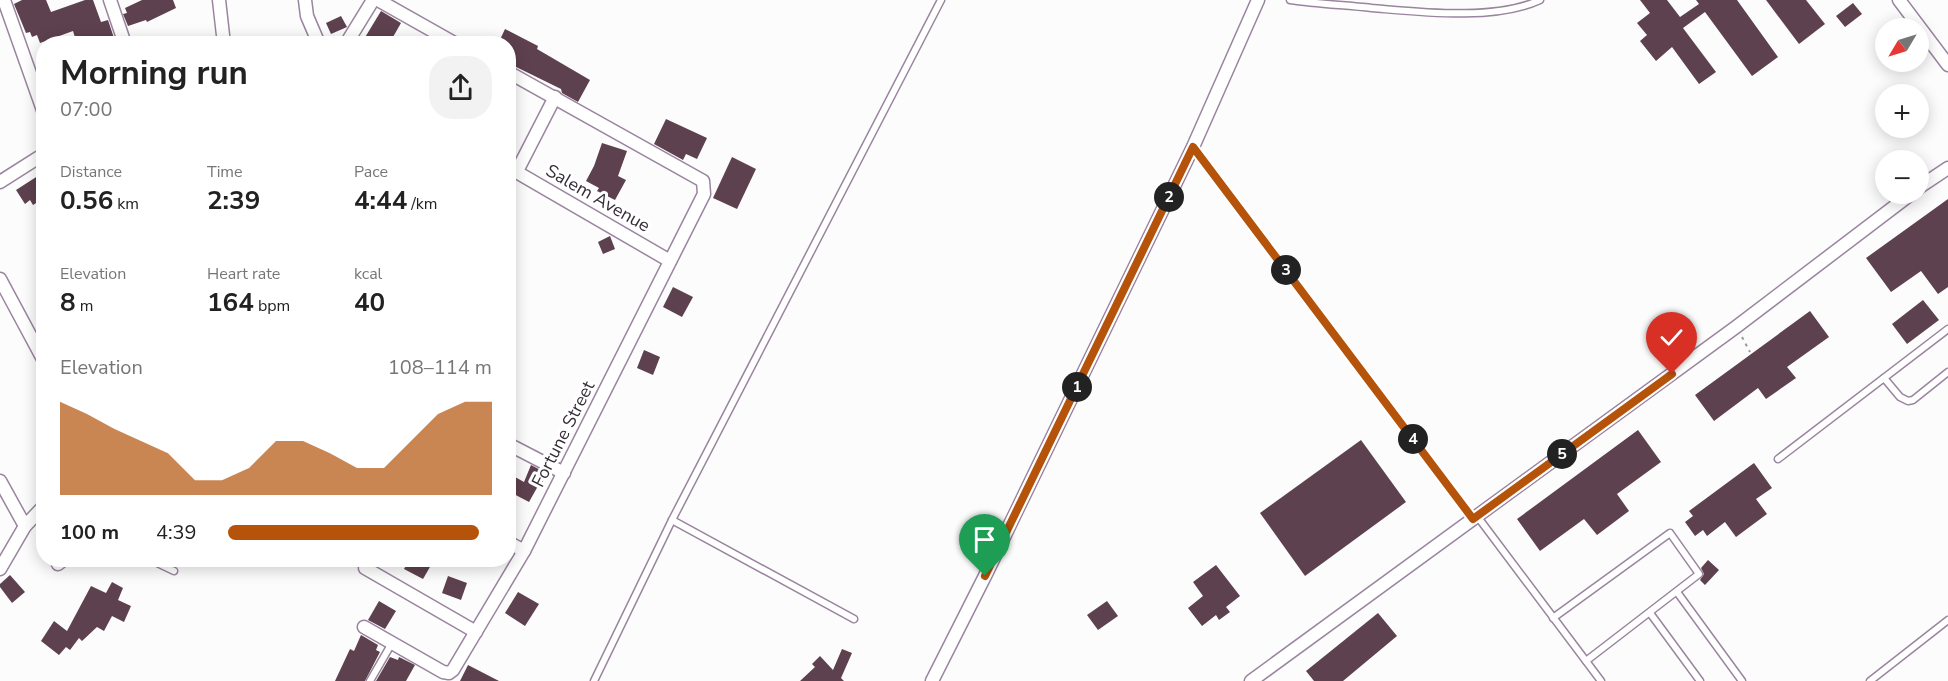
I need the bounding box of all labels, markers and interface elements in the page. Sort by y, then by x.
north arrow [1875,18,1929,72]
map controls [1875,18,1929,204]
text: Morning run [60,51,248,96]
button: share [429,56,492,119]
button: + [1875,84,1929,138]
text: 07:00 [60,96,113,123]
button: − [1875,150,1929,204]
street label: Salem Avenue [541,158,655,238]
text: Distance [60,161,122,183]
text: Time [207,161,243,183]
text: Pace [354,161,388,183]
pin: 2 [1154,182,1184,212]
text: 0.56 [60,183,113,218]
text: 2:39 [207,183,260,218]
text: 4:44 [354,183,407,218]
text: 2 [1164,186,1174,208]
text: km [113,193,139,215]
text: /km [407,193,438,215]
pin: 3 [1271,255,1301,285]
text: 3 [1281,259,1291,281]
text: Elevation [60,263,126,285]
text: Heart rate [207,263,280,285]
text: kcal [354,263,382,285]
text: 8 [60,285,76,320]
text: 164 [207,285,254,320]
text: 40 [354,285,385,320]
text: m [76,295,93,317]
text: bpm [254,295,290,317]
pin [1646,312,1697,374]
icon: check [1655,321,1688,354]
text: Elevation [60,354,143,381]
text: 108–114 m [388,354,492,381]
pin: 1 [1062,372,1092,402]
street label: Fortune Street [526,376,600,491]
text: 1 [1072,376,1082,398]
pin: 4 [1398,424,1428,454]
text: 4 [1408,428,1418,450]
pin: 5 [1547,439,1577,469]
text: 5 [1557,443,1567,465]
pin [959,514,1010,576]
text: 100 m [60,519,119,546]
text: 4:39 [156,519,197,546]
icon: arrive [968,523,1001,556]

